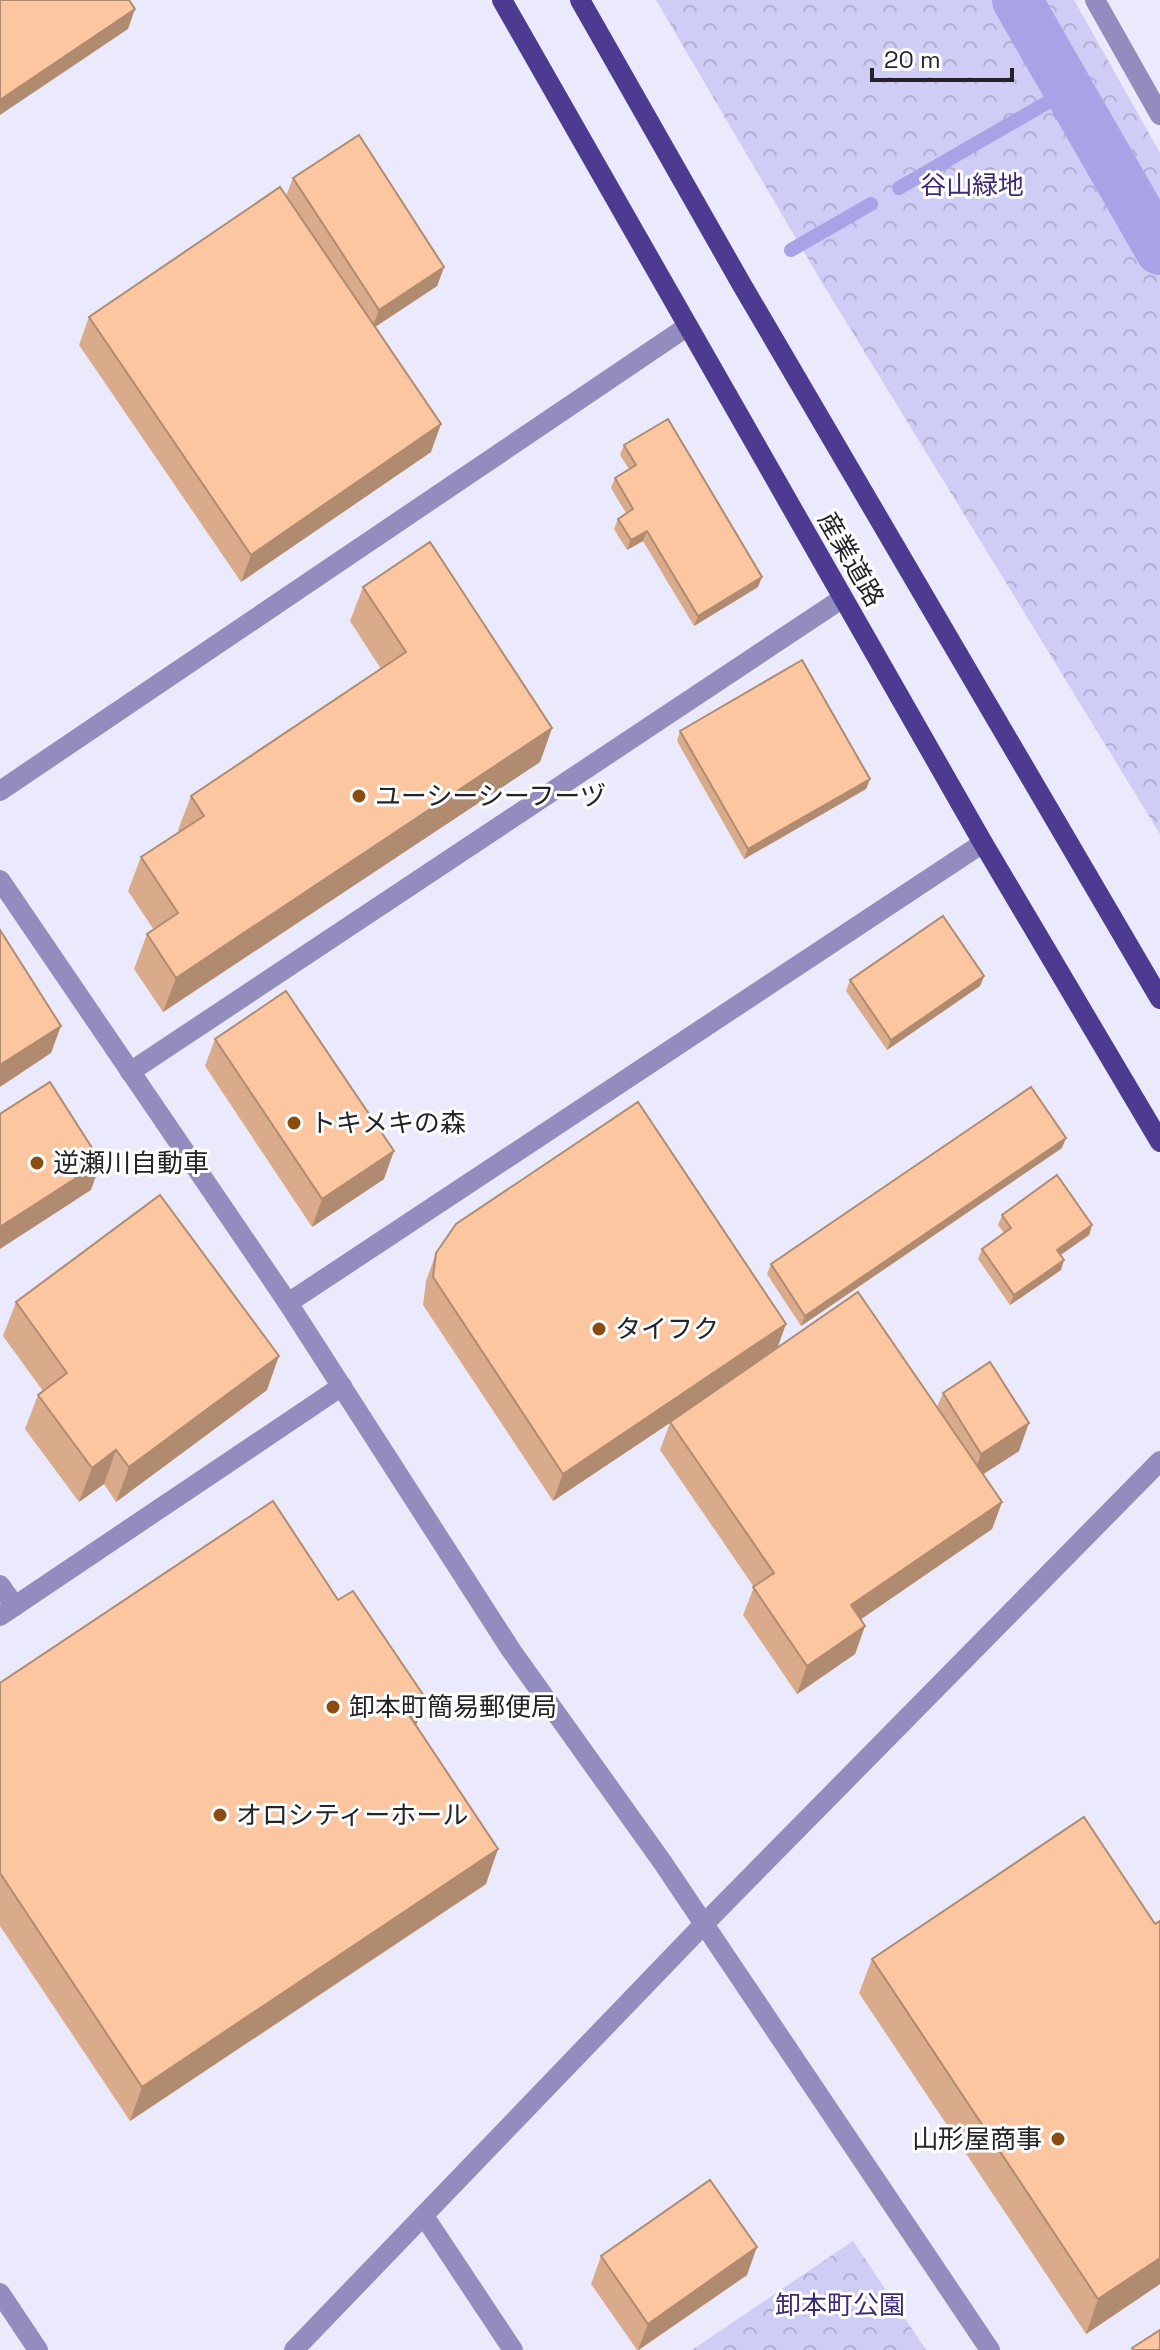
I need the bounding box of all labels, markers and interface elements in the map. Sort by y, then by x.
scale bar [872,32,1012,82]
text: 20 m [884,44,941,75]
park label: 谷山緑地 [920,168,1024,202]
street label: 産業道路 [810,505,892,613]
place label: ユーシーシーフーヅ [375,779,606,813]
marker: ユーシーシーフーヅ [350,787,368,805]
place label: トキメキの森 [310,1106,466,1140]
marker: トキメキの森 [285,1114,303,1132]
place label: 逆瀬川自動車 [53,1146,209,1180]
marker: 逆瀬川自動車 [28,1154,46,1172]
place label: タイフク [615,1312,719,1346]
marker: タイフク [590,1320,608,1338]
place label: 卸本町簡易郵便局 [349,1690,557,1724]
marker: 卸本町簡易郵便局 [324,1698,342,1716]
place label: オロシティーホール [236,1798,468,1832]
marker: オロシティーホール [211,1806,229,1824]
place label: 山形屋商事 [912,2122,1042,2156]
marker: 山形屋商事 [1049,2130,1067,2148]
park label: 卸本町公園 [775,2288,905,2322]

